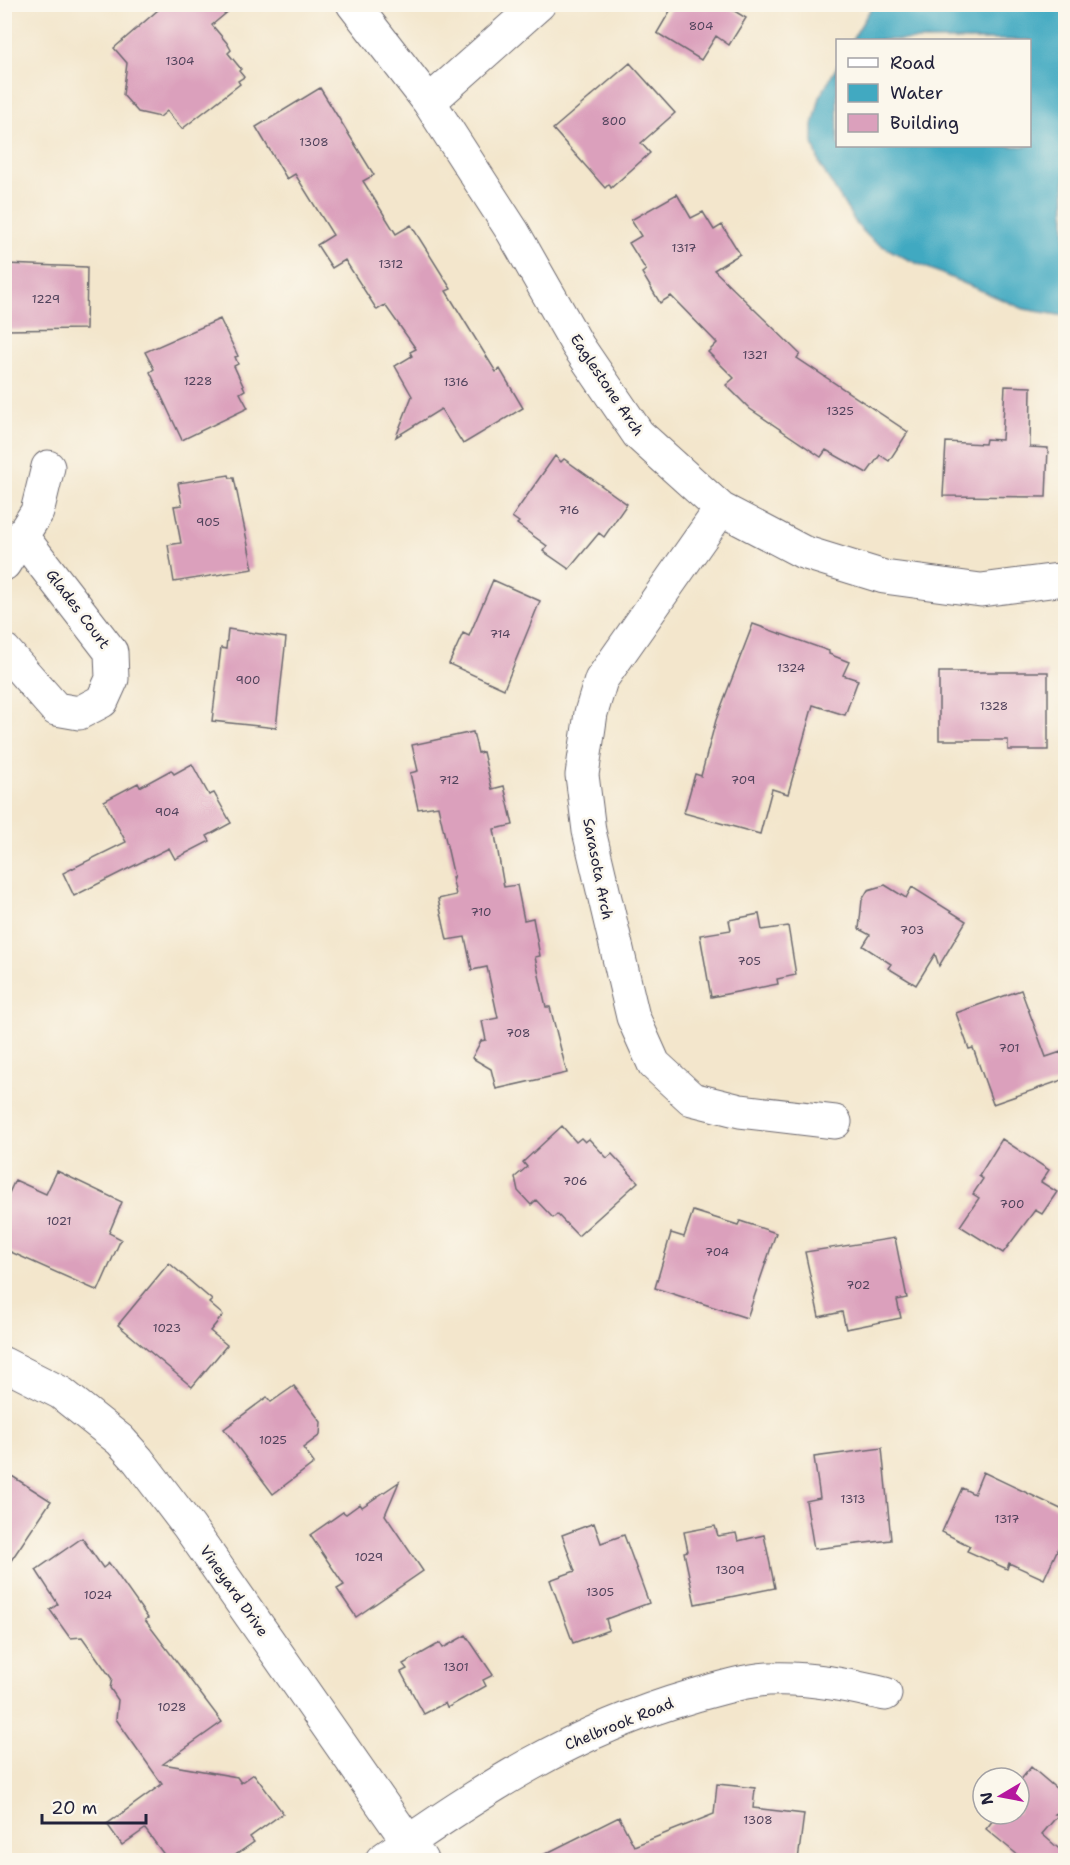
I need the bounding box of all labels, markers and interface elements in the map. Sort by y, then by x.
house number: 804 [689,18,713,34]
legend [836,39,1031,147]
text: Road [890,51,935,75]
house number: 1304 [165,53,195,69]
text: Water [890,81,943,105]
text: Building [890,111,959,135]
house number: 800 [602,113,626,129]
house number: 1308 [299,134,329,150]
house number: 1317 [672,240,696,256]
house number: 1312 [379,256,404,272]
house number: 1229 [32,291,60,307]
street label: Eaglestone Arch [566,330,648,440]
house number: 1321 [743,347,767,363]
house number: 1228 [184,373,212,389]
house number: 1316 [443,374,469,390]
house number: 1325 [826,403,854,419]
house number: 716 [559,502,579,518]
house number: 905 [196,514,220,530]
street label: Glades Court [41,565,115,653]
house number: 714 [490,626,510,642]
house number: 1324 [777,660,805,676]
house number: 900 [236,672,260,688]
house number: 1328 [980,698,1008,714]
house number: 712 [439,772,459,788]
house number: 709 [731,772,755,788]
house number: 904 [155,804,179,820]
street label: Sarasota Arch [578,816,618,922]
house number: 710 [471,904,491,920]
house number: 703 [900,922,924,938]
house number: 705 [737,953,761,969]
house number: 708 [506,1025,530,1041]
house number: 701 [998,1040,1020,1056]
house number: 706 [563,1173,587,1189]
house number: 700 [1000,1196,1024,1212]
house number: 1021 [46,1213,72,1229]
house number: 704 [705,1244,729,1260]
house number: 702 [846,1277,870,1293]
house number: 1023 [153,1320,181,1336]
house number: 1025 [259,1432,287,1448]
house number: 1313 [840,1491,866,1507]
house number: 1317 [995,1511,1019,1527]
street label: Vineyard Drive [195,1541,273,1641]
house number: 1029 [355,1549,383,1565]
house number: 1309 [715,1562,745,1578]
house number: 1305 [586,1584,614,1600]
house number: 1024 [84,1587,112,1603]
house number: 1301 [443,1659,469,1675]
street label: Chelbrook Road [562,1693,677,1755]
house number: 1028 [158,1699,186,1715]
north arrow [971,1766,1031,1826]
scale bar [42,1787,146,1825]
text: N [975,1790,998,1807]
text: 20 m [51,1796,97,1820]
house number: 1308 [743,1812,773,1828]

